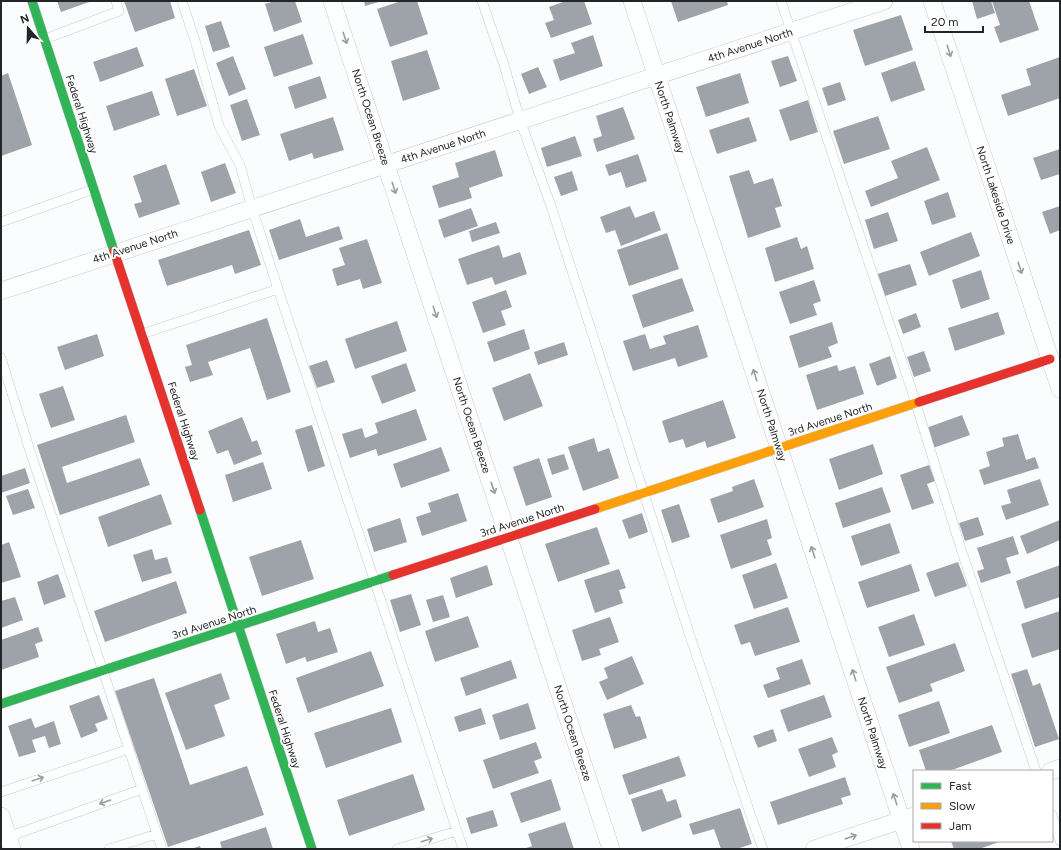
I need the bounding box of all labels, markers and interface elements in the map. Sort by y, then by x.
north arrow [8,8,48,48]
scale bar [925,8,983,34]
text: N [19,12,31,27]
text: 20 m [931,15,959,29]
street label: 4th Avenue North [706,26,794,65]
one-way arrow [341,32,349,44]
one-way arrow [946,45,953,58]
street label: North Ocean Breeze [349,67,392,167]
street label: Federal Highway [63,73,100,155]
street label: North Palmway [652,79,687,155]
street label: 4th Avenue North [399,127,487,166]
street label: North Lakeside Drive [974,144,1018,246]
one-way arrow [391,181,398,194]
street label: 4th Avenue North [91,227,179,266]
one-way arrow [1017,261,1024,274]
one-way arrow [432,305,439,318]
one-way arrow [751,369,759,381]
street label: North Ocean Breeze [450,375,493,475]
street label: Federal Highway [165,380,202,462]
street label: North Palmway [754,387,789,463]
street label: 3rd Avenue North [786,400,874,439]
one-way arrow [490,482,497,495]
street label: 3rd Avenue North [478,501,566,540]
one-way arrow [809,546,817,558]
street label: 3rd Avenue North [170,603,258,642]
one-way arrow [850,669,857,682]
street label: North Ocean Breeze [551,683,594,783]
street label: Federal Highway [266,688,303,770]
street label: North Palmway [855,695,890,771]
legend [913,770,1053,842]
one-way arrow [31,775,44,782]
text: Fast [949,779,972,793]
one-way arrow [891,792,898,805]
one-way arrow [99,799,112,806]
text: Slow [949,799,976,813]
text: Jam [949,819,972,833]
one-way arrow [844,833,857,840]
one-way arrow [420,836,433,843]

